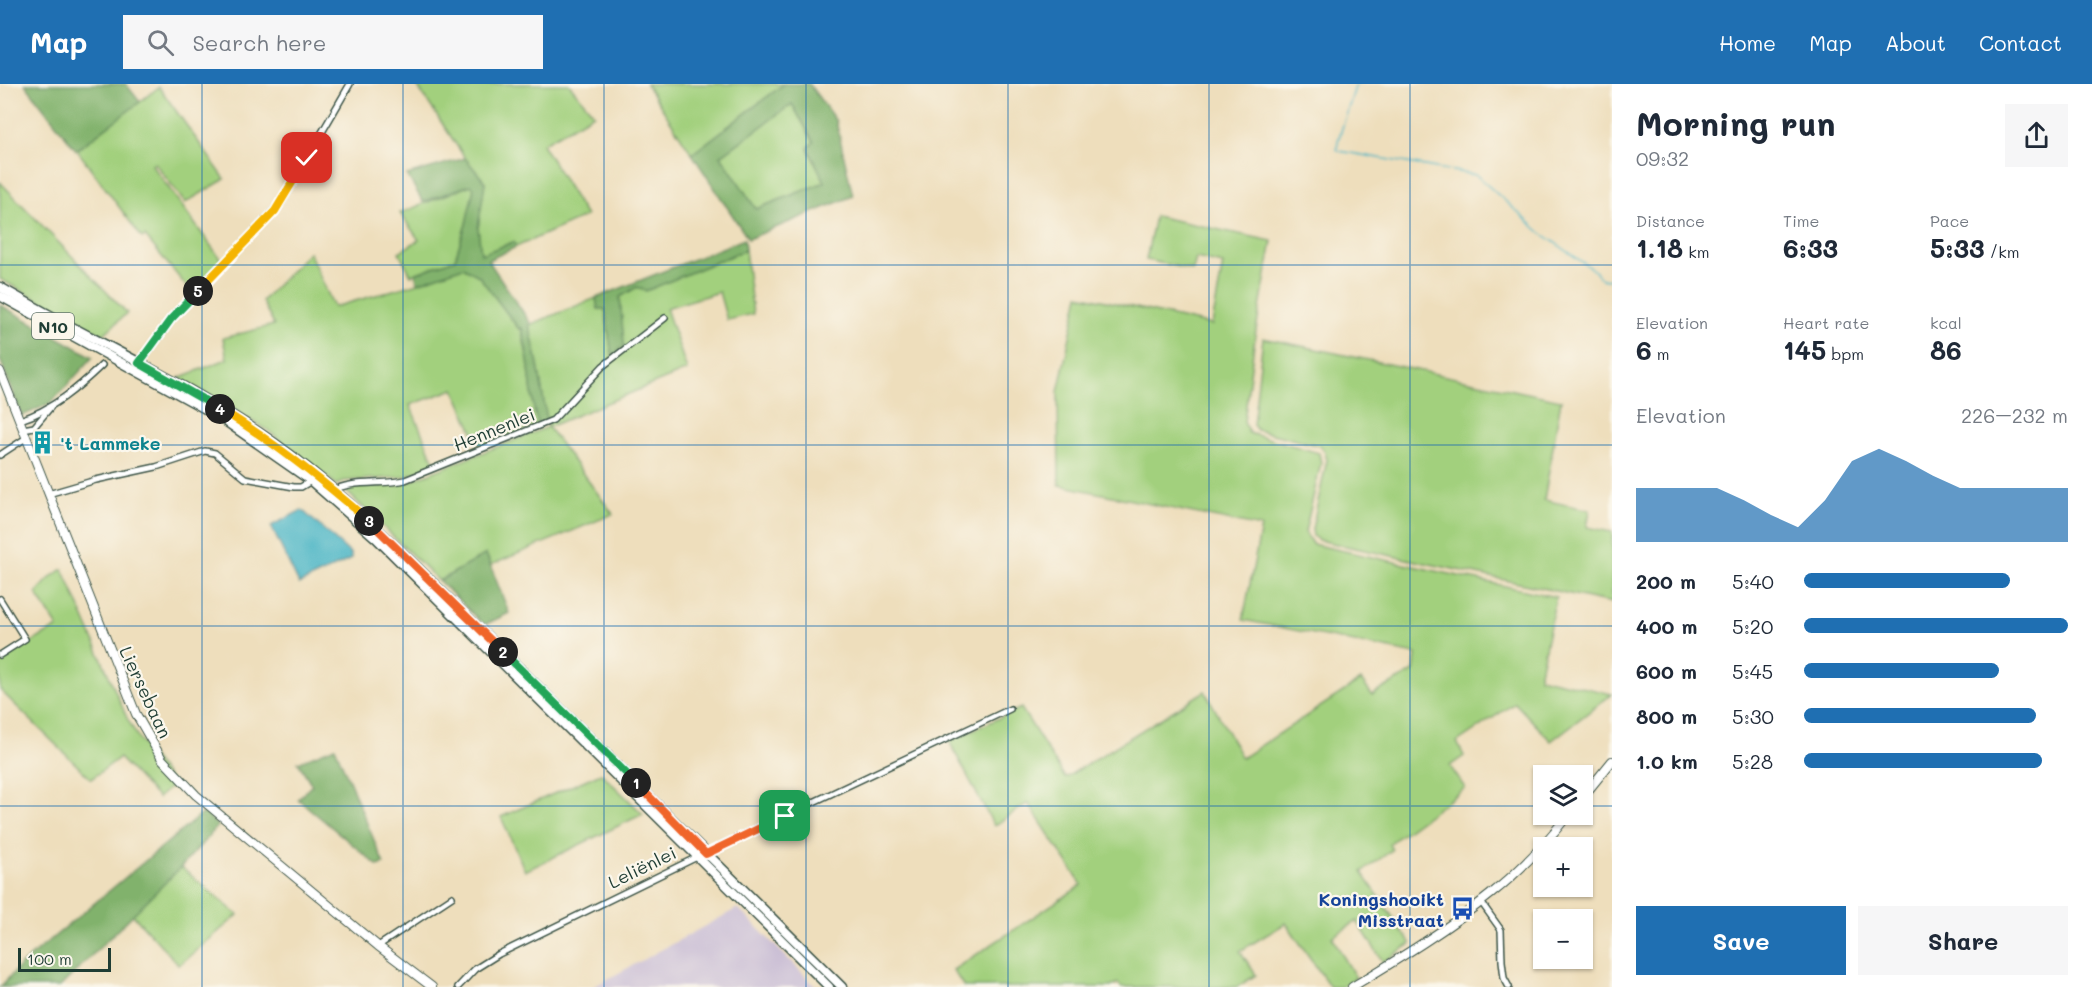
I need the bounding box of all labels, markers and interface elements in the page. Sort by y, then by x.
search box [123,15,543,69]
text: Map [30,24,87,60]
icon: search [144,26,177,59]
text: Search here [192,28,326,57]
text: Home [1719,29,1776,56]
text: Map [1809,29,1852,56]
text: About [1885,29,1946,56]
text: Contact [1979,29,2062,56]
text: Morning run [1636,101,1836,144]
button: share [2005,104,2068,167]
pin [281,132,332,183]
icon: check [290,141,323,174]
text: 09:32 [1636,145,1689,171]
text: Distance [1636,210,1705,231]
text: Time [1783,210,1819,231]
text: Pace [1930,210,1969,231]
text: 1.18 [1636,231,1683,265]
text: 6:33 [1783,231,1838,265]
text: 5:33 [1930,231,1985,265]
text: km [1683,241,1710,262]
text: /km [1985,241,2019,262]
pin: 5 [183,276,213,306]
text: 5 [193,280,203,301]
text: Elevation [1636,312,1708,333]
text: Heart rate [1783,312,1869,333]
text: kcal [1930,312,1962,333]
road number: N10 [32,313,74,339]
text: 6 [1636,333,1652,367]
text: 145 [1783,333,1826,367]
text: 86 [1930,333,1962,367]
text: m [1652,343,1670,364]
text: bpm [1826,343,1864,364]
pin: 4 [205,394,235,424]
text: 4 [215,398,225,419]
street label: Hennenlei [450,402,538,456]
text: Elevation [1636,402,1726,428]
text: 226–232 m [1961,402,2068,428]
building icon: 't Lammeke [29,430,55,456]
place label: 't Lammeke [60,431,161,455]
pin: 3 [354,506,384,536]
text: 3 [364,510,374,531]
text: 200 m [1636,568,1696,594]
text: 5:40 [1732,568,1774,594]
text: 400 m [1636,613,1697,639]
text: 5:20 [1732,613,1773,639]
pin: 2 [488,637,518,667]
text: 2 [499,641,507,662]
street label: Liersebaan [114,642,178,742]
text: 600 m [1636,658,1697,684]
text: 5:45 [1732,658,1773,684]
text: 800 m [1636,703,1697,729]
text: 5:30 [1732,703,1774,729]
text: 1.0 km [1636,748,1698,774]
text: 5:28 [1732,748,1773,774]
map controls [1533,765,1593,969]
button: layers [1533,765,1593,825]
pin: 1 [621,768,651,798]
text: 1 [632,772,640,793]
pin [759,790,810,841]
icon: arrive [768,799,801,832]
button: + [1533,837,1593,897]
street label: Leliënlei [604,840,680,894]
place label: Koningshooikt Misstraat [1319,887,1444,932]
bus stop icon: Koningshooikt Misstraat [1449,896,1475,922]
button: Save [1636,906,1846,975]
button: Share [1858,906,2068,975]
button: − [1533,909,1593,969]
scale bar [18,945,111,972]
text: 100 m [27,948,72,969]

